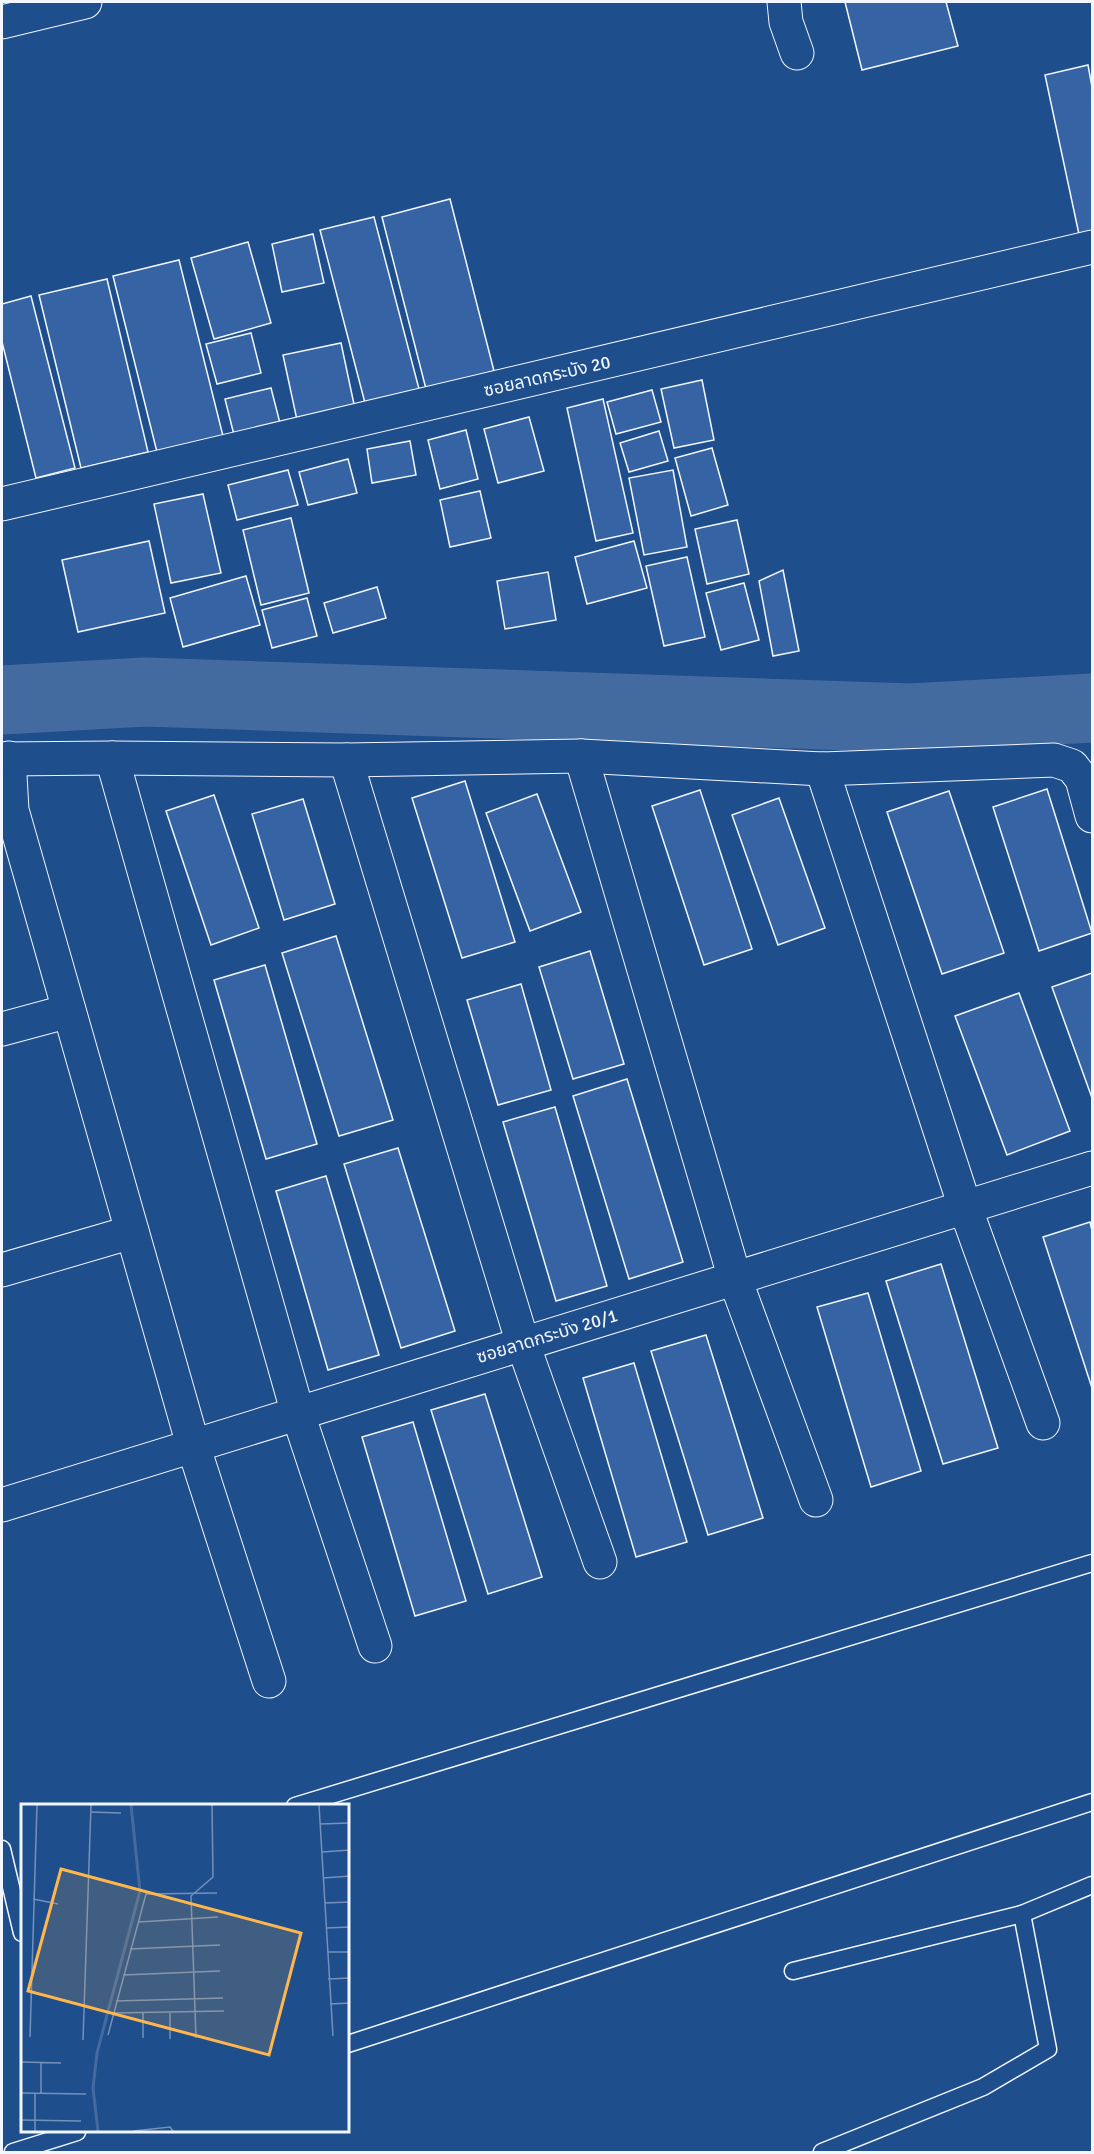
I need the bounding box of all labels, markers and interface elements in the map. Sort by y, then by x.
street label: ซอยลาดกระบัง 20 [482,351,612,401]
street label: ซอยลาดกระบัง 20/1 [474,1304,620,1368]
inset map [21,1804,350,2133]

